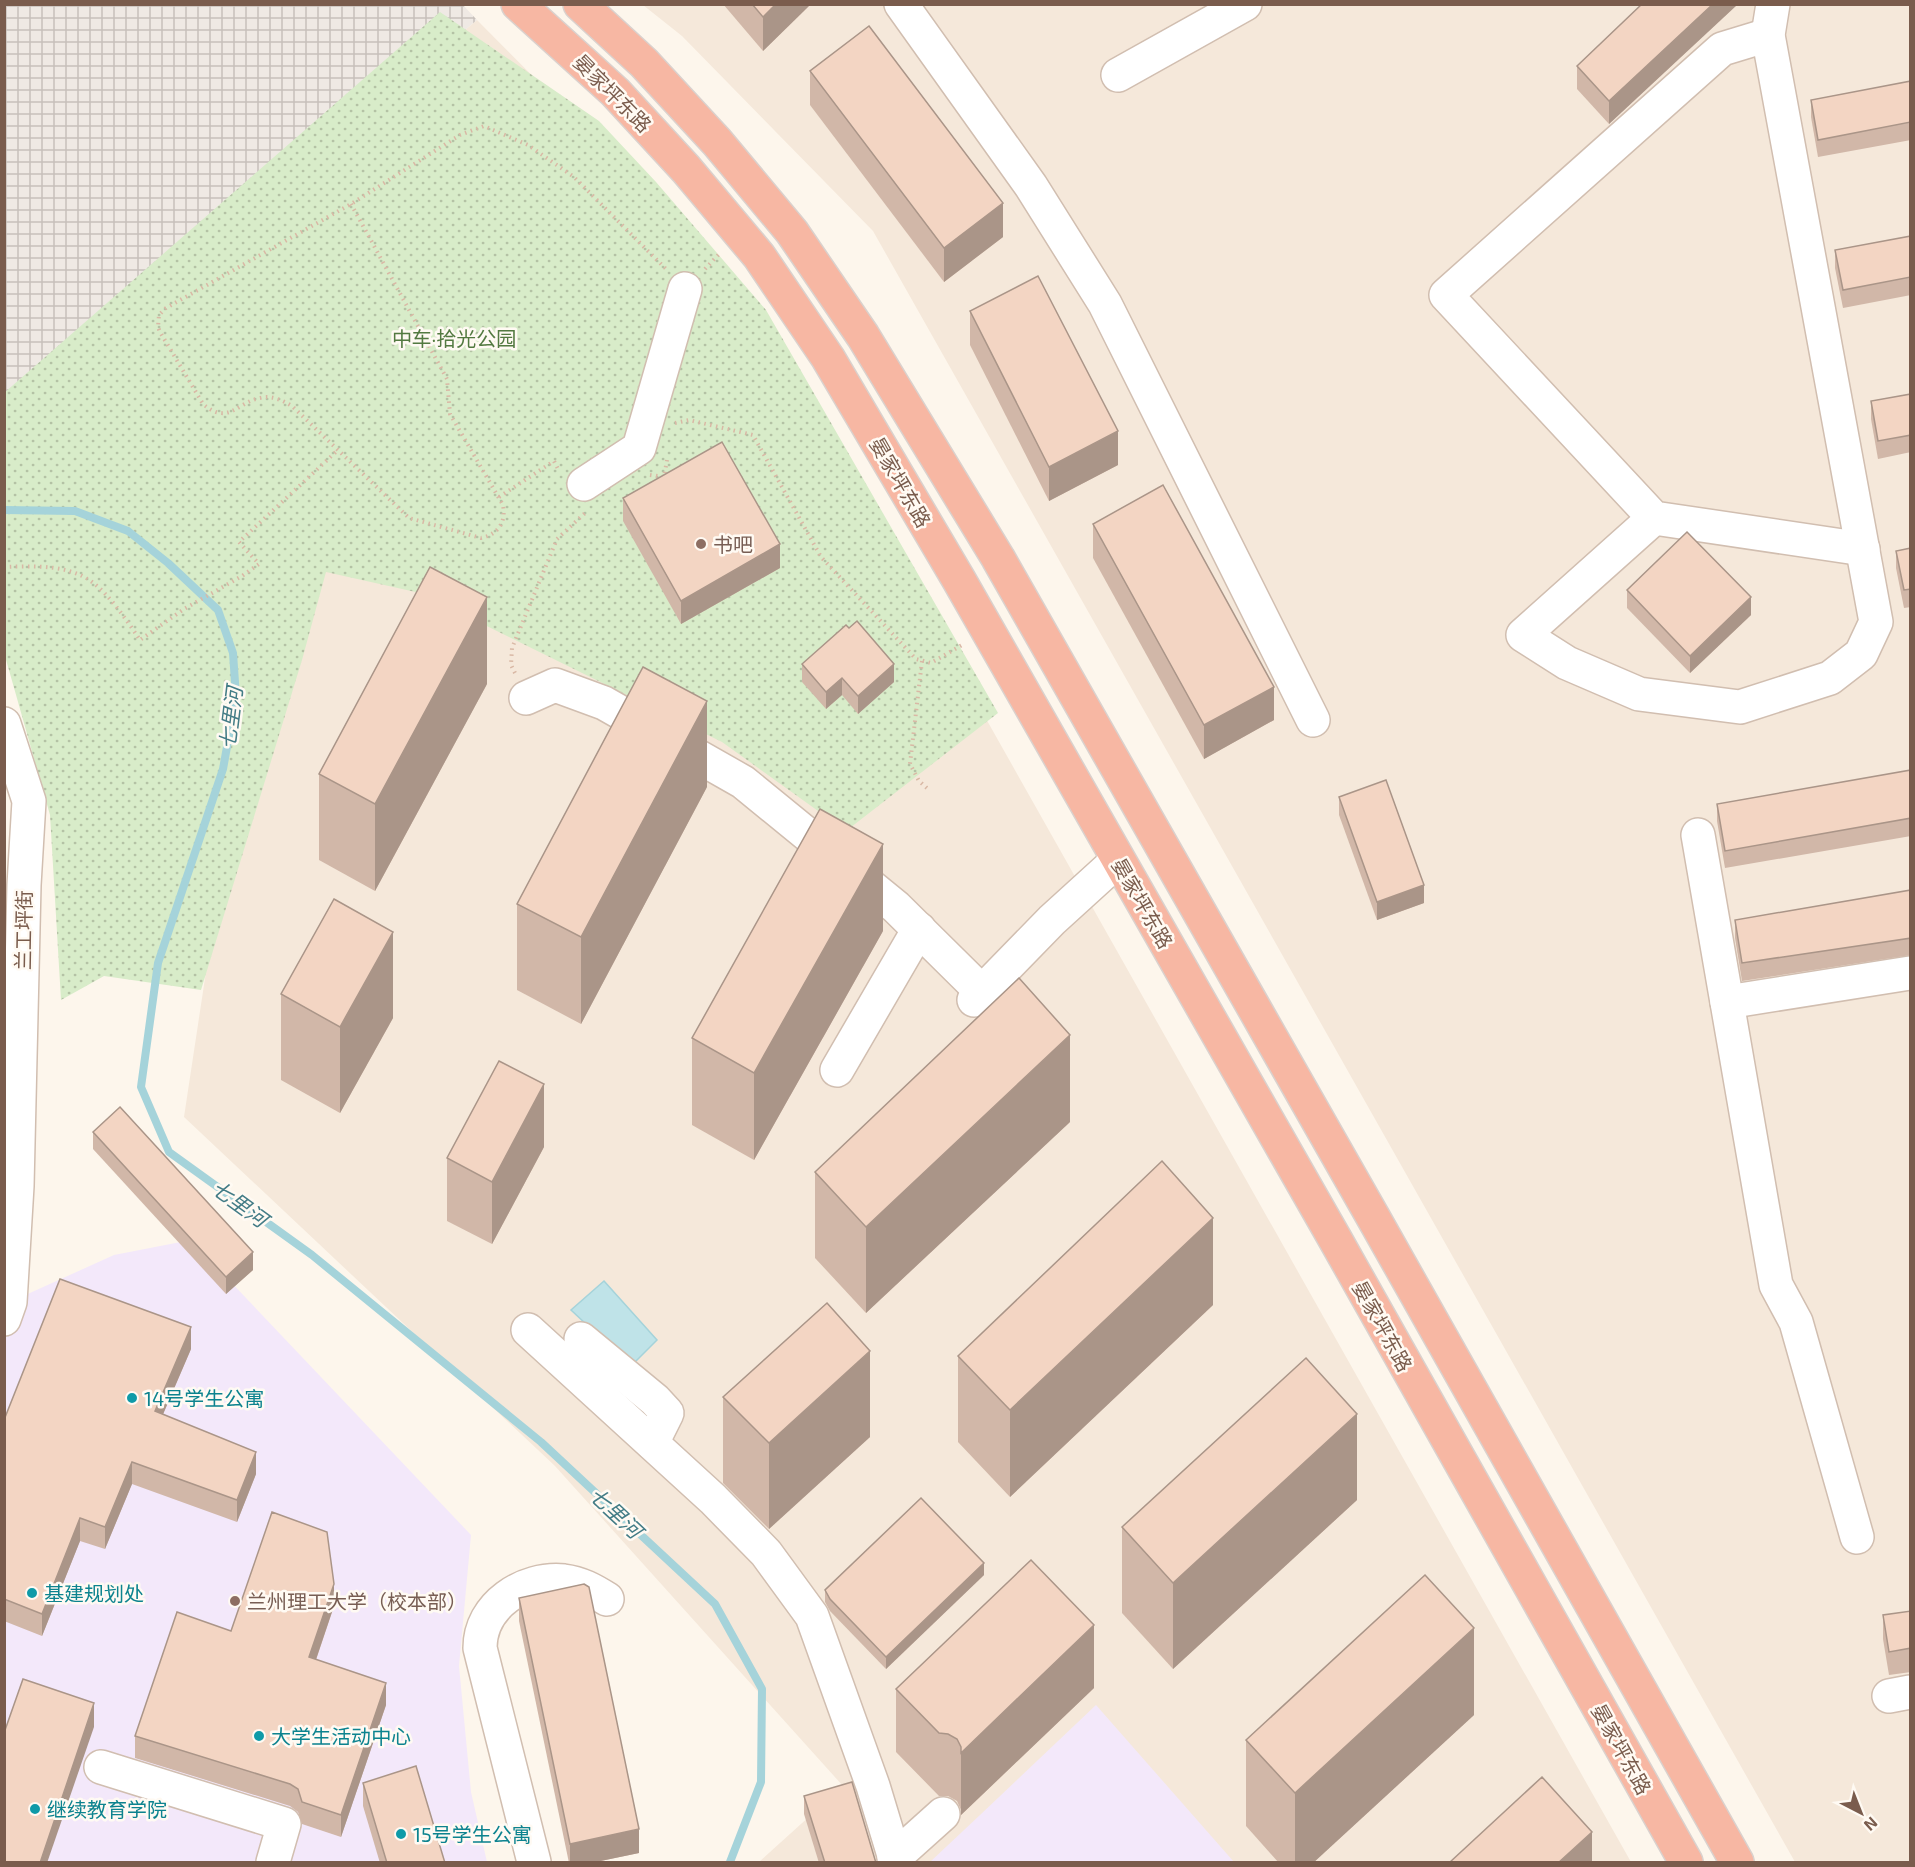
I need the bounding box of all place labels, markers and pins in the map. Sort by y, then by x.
place label: 书吧 [713,532,753,556]
marker: 书吧 [694,537,708,551]
place label: 14号学生公寓 [144,1386,264,1410]
marker: 14号学生公寓 [125,1391,139,1405]
place label: 基建规划处 [44,1581,144,1605]
marker: 基建规划处 [25,1586,39,1600]
place label: 兰州理工大学（校本部） [247,1589,467,1613]
marker: 兰州理工大学（校本部） [228,1594,242,1608]
place label: 大学生活动中心 [271,1724,411,1748]
marker: 大学生活动中心 [252,1729,266,1743]
place label: 继续教育学院 [47,1797,167,1821]
marker: 继续教育学院 [28,1802,42,1816]
place label: 15号学生公寓 [413,1822,532,1846]
marker: 15号学生公寓 [394,1827,408,1841]

